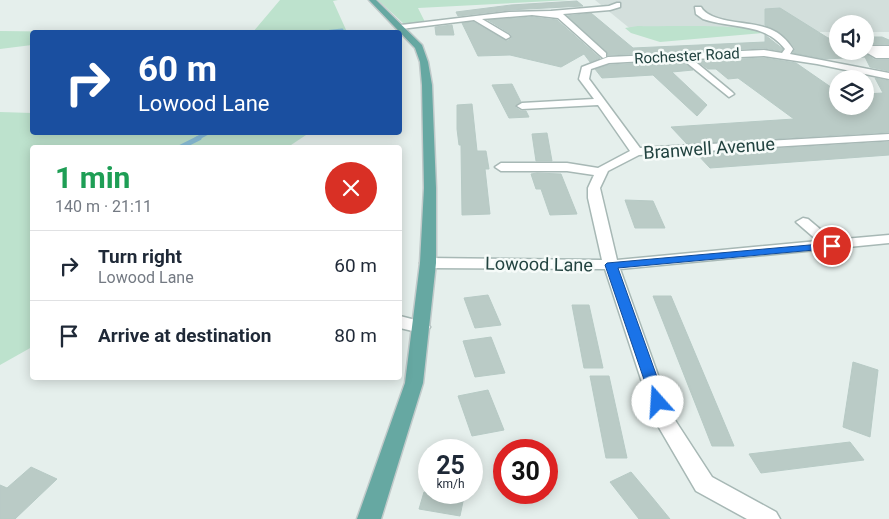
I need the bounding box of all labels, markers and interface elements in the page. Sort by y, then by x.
map controls [829,15,874,115]
button: sound [829,15,874,60]
street label: Rochester Road [634,44,740,68]
text: 60 m [138,49,217,90]
icon: right [55,50,120,115]
button: layers [829,70,874,115]
text: Lowood Lane [138,91,270,116]
street label: Branwell Avenue [642,133,776,163]
text: 1 min [55,160,130,195]
button: close [325,162,377,214]
text: 140 m · 21:11 [55,197,152,216]
pin [811,225,853,267]
icon: arrive [818,232,846,260]
text: Turn right [98,245,182,268]
icon: right [55,252,83,280]
street label: Lowood Lane [485,253,593,275]
text: 60 m [334,254,377,277]
text: Lowood Lane [98,268,194,287]
icon: arrive [55,322,83,350]
text: Arrive at destination [98,324,271,347]
text: 80 m [334,324,377,347]
position arrow [631,375,683,427]
speed limit sign: 30 [493,439,558,504]
text: 25 [436,451,465,480]
text: km/h [436,477,465,491]

